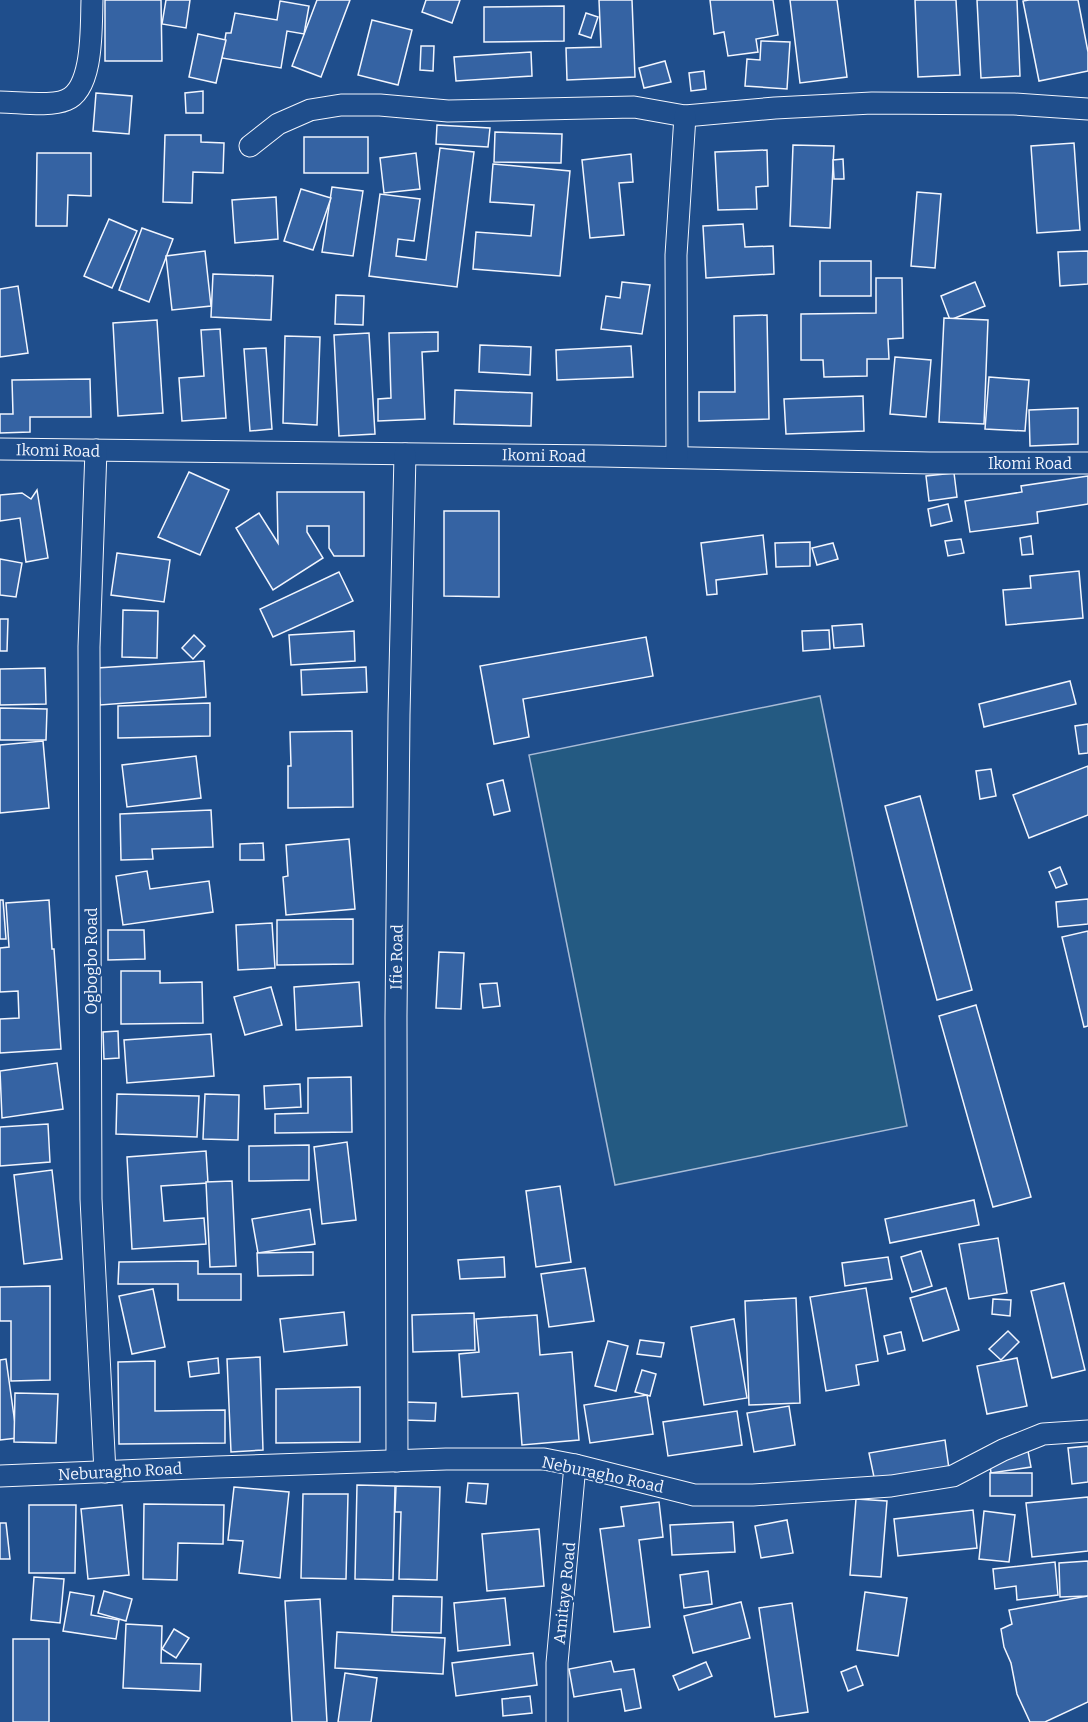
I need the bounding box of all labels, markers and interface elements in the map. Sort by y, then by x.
street label: Ikomi Road [16,440,101,461]
street label: Ikomi Road [502,445,587,466]
street label: Ikomi Road [988,454,1073,473]
street label: Ogbogbo Road [82,907,101,1014]
street label: Ifie Road [386,923,407,990]
street label: Neburagho Road [540,1452,666,1497]
street label: Neburagho Road [57,1459,183,1484]
street label: Amitaye Road [550,1541,579,1645]

